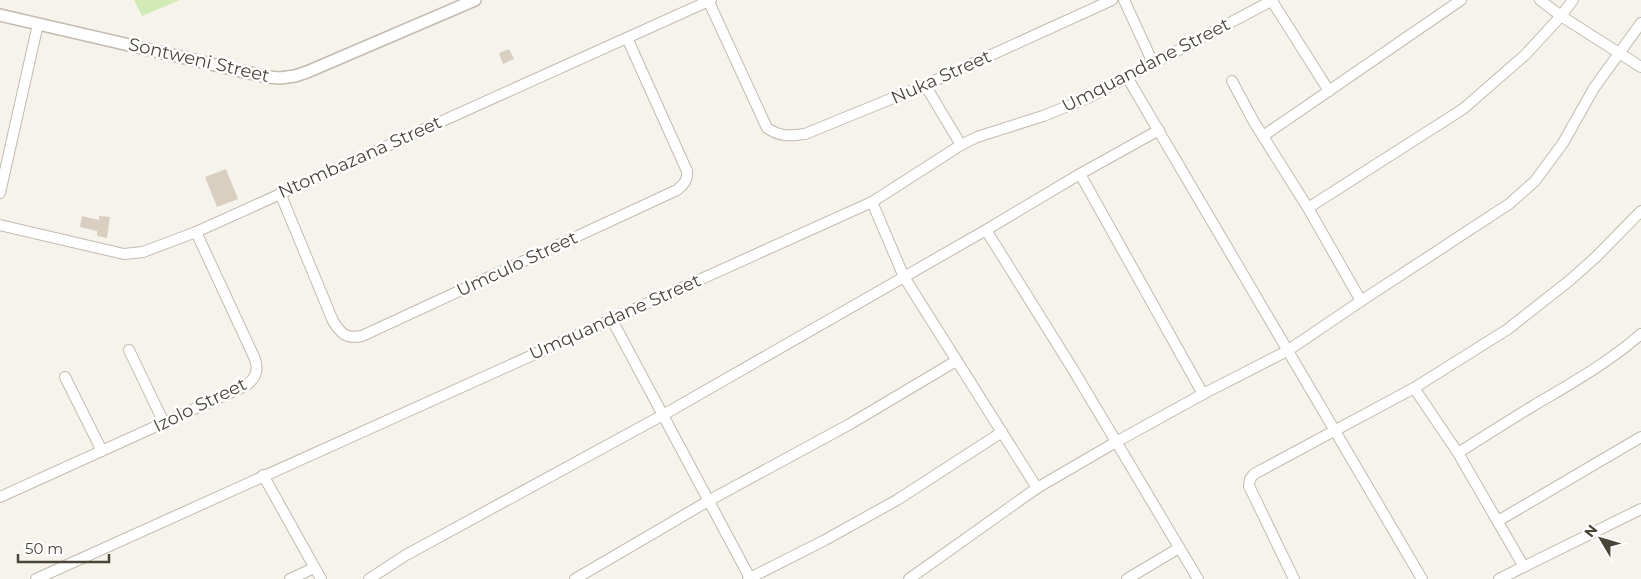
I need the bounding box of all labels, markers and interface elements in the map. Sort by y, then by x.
street label: Umquandane Street [1058,13,1234,117]
street label: Sontweni Street [126,33,272,87]
street label: Nuka Street [888,45,994,109]
street label: Ntombazana Street [275,111,445,203]
street label: Umculo Street [453,226,581,302]
street label: Umquandane Street [526,269,704,365]
street label: Izolo Street [150,373,250,437]
north arrow [1576,514,1626,564]
text: N [1580,521,1601,541]
scale bar [18,532,109,564]
text: 50 m [25,539,63,558]

